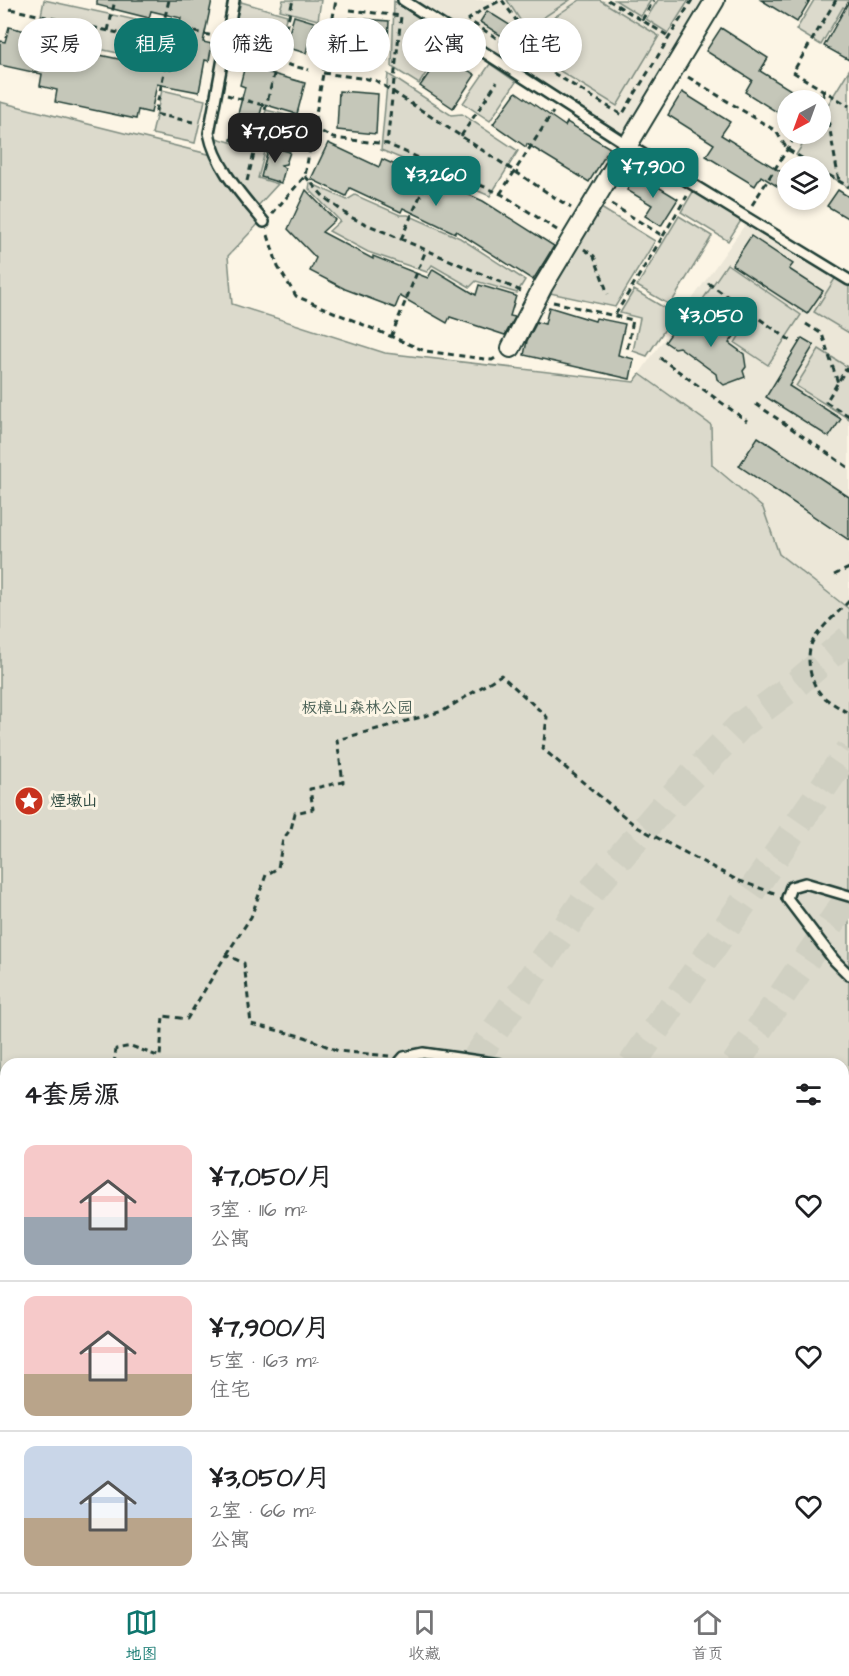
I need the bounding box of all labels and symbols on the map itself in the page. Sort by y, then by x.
north arrow [777,90,831,144]
pin: ¥7,050 [226,113,324,164]
pin: ¥7,900 [604,148,702,199]
pin: ¥3,260 [387,156,485,207]
pin: ¥3,050 [662,297,760,348]
park label: 板樟山森林公园 [301,697,413,719]
place icon: 煙墩山 [13,785,45,817]
place label: 煙墩山 [50,790,98,812]

